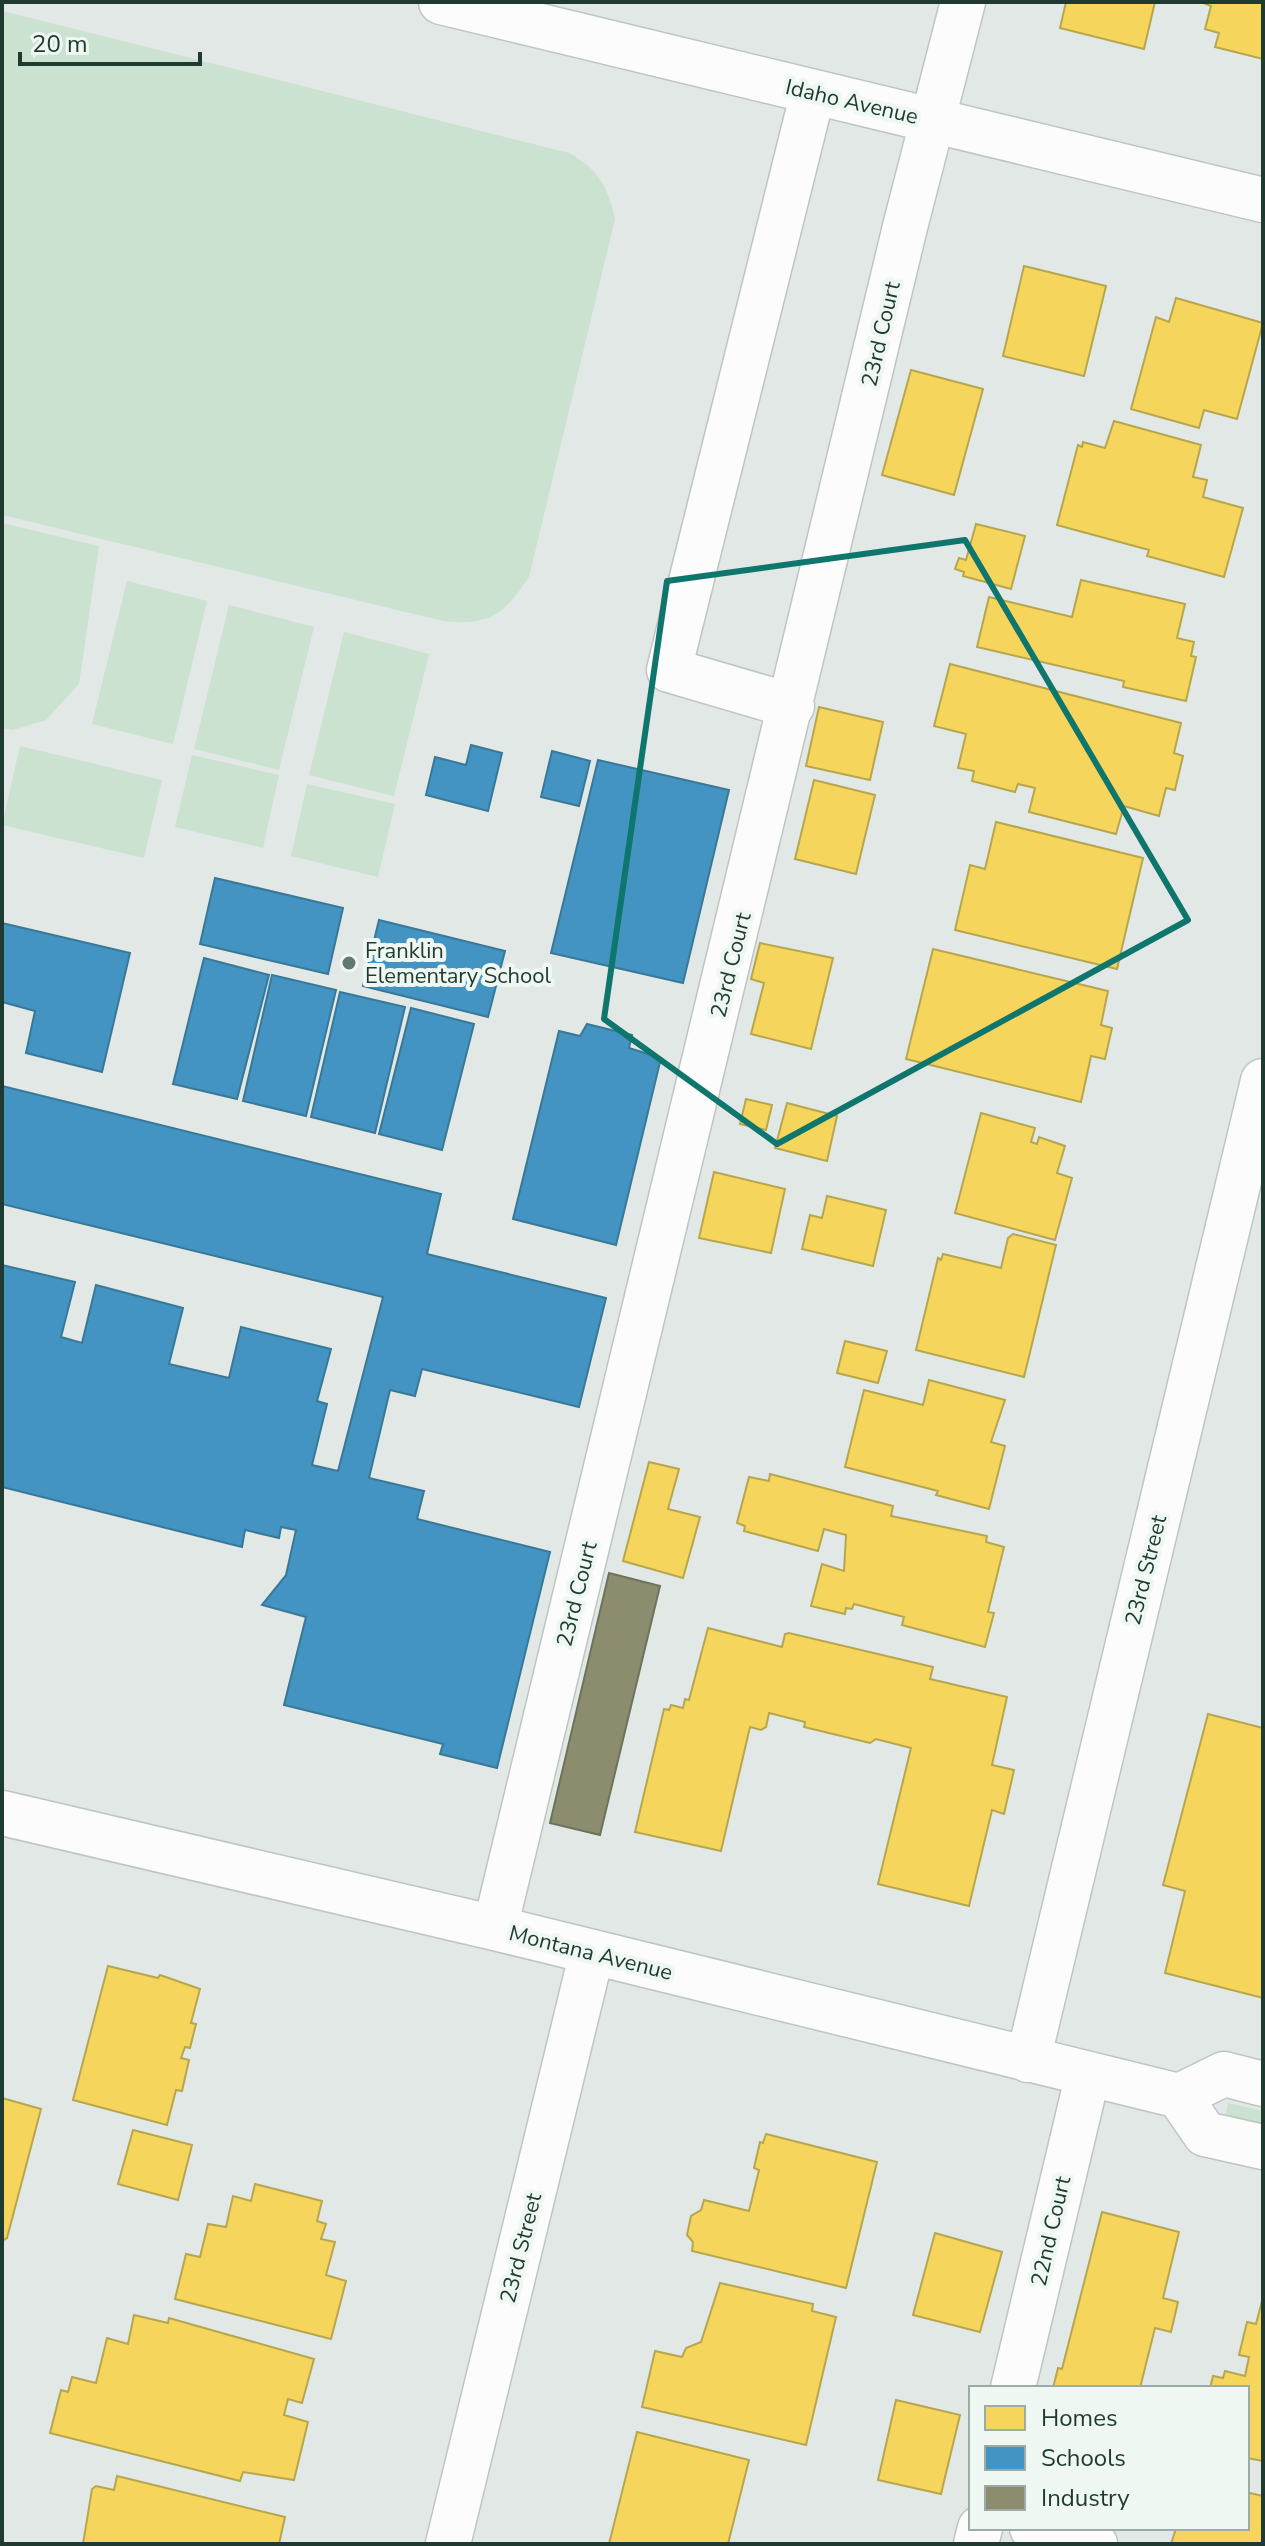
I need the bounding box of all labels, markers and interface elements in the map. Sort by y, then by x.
scale bar [20,16,200,66]
text: 20 m [32,28,88,60]
street label: Idaho Avenue [782,72,921,132]
street label: 23rd Court [854,278,908,390]
street label: 23rd Court [703,909,759,1021]
place label: Franklin Elementary School [365,936,551,991]
marker: Franklin Elementary School [340,954,358,972]
street label: 23rd Street [1118,1512,1174,1629]
street label: 23rd Court [549,1538,605,1650]
street label: Montana Avenue [506,1918,676,1988]
street label: 22nd Court [1024,2173,1078,2289]
street label: 23rd Street [493,2190,549,2307]
legend [969,2386,1249,2530]
text: Homes [1041,2402,1117,2434]
text: Schools [1041,2442,1126,2474]
text: Industry [1041,2482,1130,2514]

